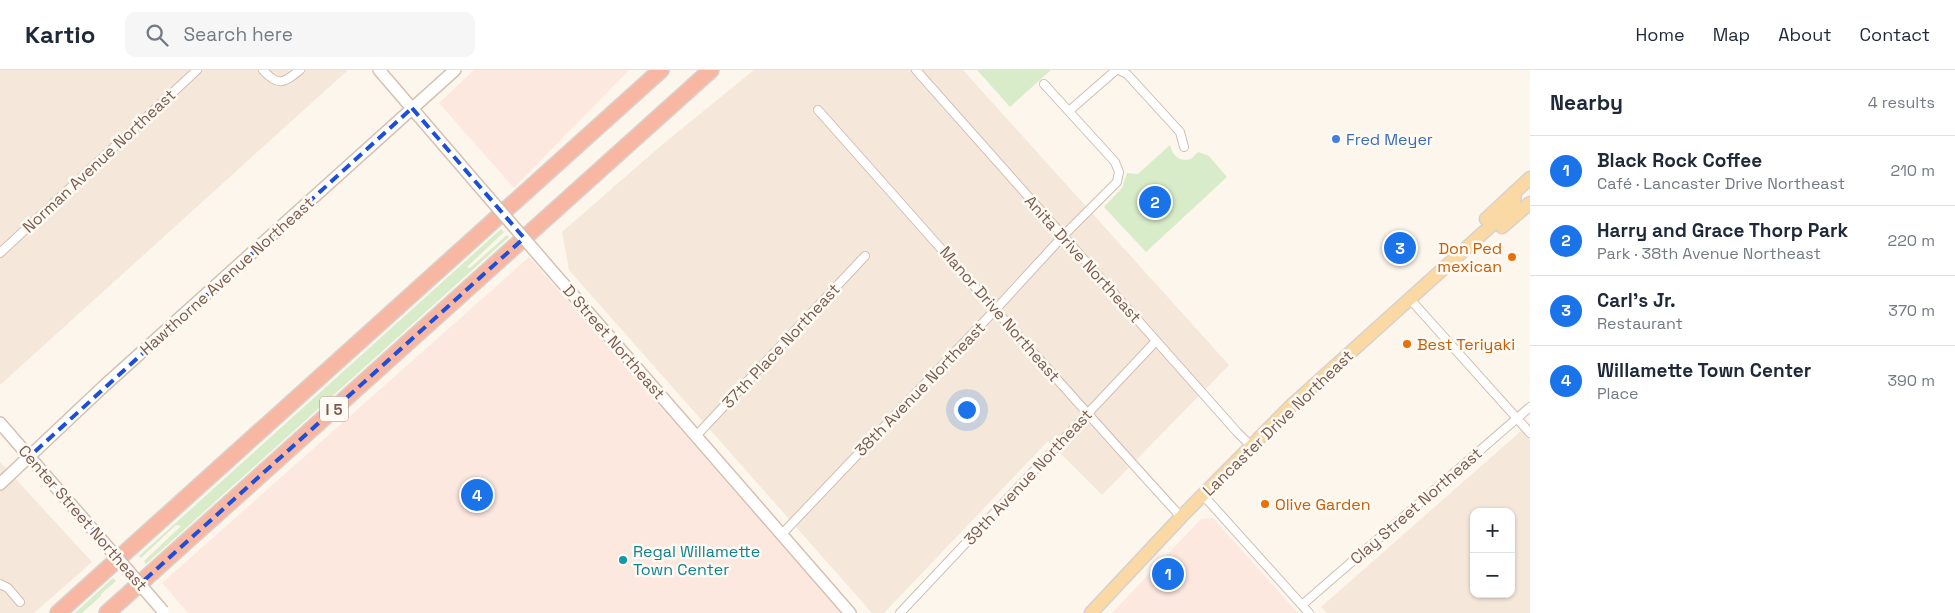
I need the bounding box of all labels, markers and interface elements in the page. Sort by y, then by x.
search box [125,12,475,57]
text: Kartio [25,19,95,50]
icon: search [143,21,171,49]
text: Search here [183,22,293,47]
text: Home [1636,23,1685,46]
text: Map [1713,23,1750,46]
text: About [1778,23,1832,46]
text: Contact [1860,23,1930,46]
street label: Norman Avenue Northeast [18,85,180,237]
text: Nearby [1550,89,1623,116]
text: 4 results [1868,92,1935,113]
place label: Fred Meyer [1346,129,1433,150]
marker: Fred Meyer [1330,133,1342,145]
text: Black Rock Coffee [1597,148,1762,173]
text: 1 [1562,160,1570,181]
text: 210 m [1891,160,1935,181]
text: Café · Lancaster Drive Northeast [1597,173,1845,194]
pin: 2 [1139,183,1171,221]
street label: Anita Drive Northeast [1020,191,1146,327]
street label: Hawthorne Avenue Northeast [136,192,318,360]
text: Harry and Grace Thorp Park [1597,218,1848,243]
pin: 3 [1384,229,1416,267]
text: 2 [1561,230,1571,251]
text: 220 m [1888,230,1935,251]
place label: Don Ped mexican [1437,238,1502,277]
street label: Manor Drive Northeast [935,242,1065,386]
text: Park · 38th Avenue Northeast [1597,243,1821,264]
marker: Don Ped mexican [1506,251,1518,263]
street label: 37th Place Northeast [718,279,844,413]
street label: D Street Northeast [558,280,670,404]
text: Carl's Jr. [1597,288,1676,313]
text: 3 [1561,300,1571,321]
text: 370 m [1888,300,1935,321]
text: Restaurant [1597,313,1683,334]
street label: 38th Avenue Northeast [850,317,990,461]
place label: Best Teriyaki [1417,334,1515,355]
marker: Best Teriyaki [1401,338,1413,350]
street label: Lancaster Drive Northeast [1198,345,1358,501]
text: Willamette Town Center [1597,358,1811,383]
text: 4 [1561,370,1571,391]
text: 390 m [1887,370,1935,391]
text: Place [1597,383,1639,404]
road number: I 5 [320,396,348,422]
your location [954,397,980,423]
street label: 39th Avenue Northeast [959,404,1097,550]
street label: Center Street Northeast [14,441,152,595]
street label: Clay Street Northeast [1346,443,1486,569]
pin: 4 [461,476,493,514]
place label: Olive Garden [1275,494,1371,515]
marker: Olive Garden [1259,498,1271,510]
map controls [1470,508,1515,598]
button: + [1470,508,1515,553]
place label: Regal Willamette Town Center [633,541,760,580]
button: − [1470,553,1515,598]
marker: Regal Willamette Town Center [617,554,629,566]
pin: 1 [1152,555,1184,593]

